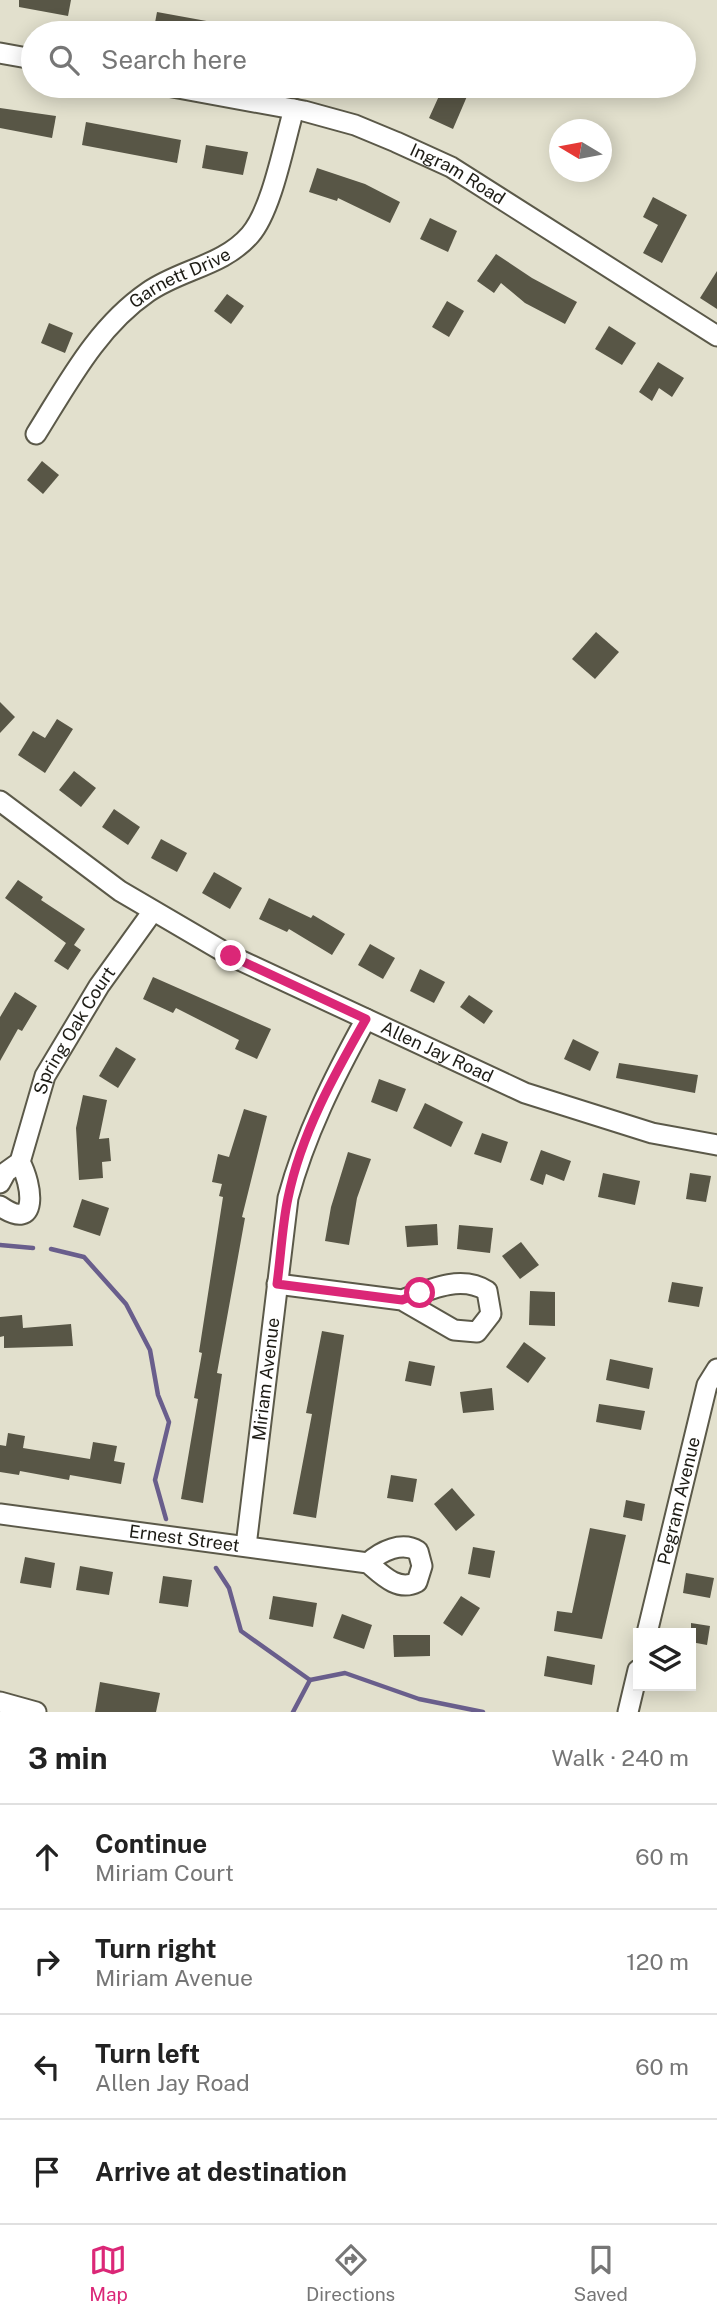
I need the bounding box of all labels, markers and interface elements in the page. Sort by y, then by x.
search box [21,21,696,98]
icon: search [45,41,83,79]
text: Search here [101,44,247,75]
north arrow [549,119,612,182]
street label: Ingram Road [407,139,509,209]
street label: Garnett Drive [125,243,234,312]
route end [215,940,246,971]
street label: Spring Oak Court [29,962,119,1097]
street label: Allen Jay Road [378,1016,497,1087]
route start [404,1277,435,1308]
street label: Miriam Avenue [248,1316,283,1442]
street label: Pegram Avenue [653,1434,704,1567]
street label: Ernest Street [128,1520,241,1556]
map controls [633,1628,696,1691]
button: layers [633,1628,696,1691]
text: 3 min [28,1740,107,1776]
text: Walk · 240 m [552,1744,689,1771]
text: Continue [95,1828,207,1859]
icon: ahead [28,1838,66,1876]
text: 60 m [635,1843,689,1870]
text: Miriam Court [95,1859,234,1886]
text: Turn right [95,1933,217,1964]
icon: right [28,1943,66,1981]
text: 120 m [626,1948,689,1975]
text: Miriam Avenue [95,1964,253,1991]
text: Turn left [95,2038,200,2069]
icon: left [28,2048,66,2086]
text: 60 m [635,2053,689,2080]
text: Allen Jay Road [95,2069,250,2096]
icon: arrive [28,2153,66,2191]
text: Arrive at destination [95,2156,347,2187]
tab: Map [89,2241,128,2305]
tab: Directions [306,2241,395,2305]
tab: Saved [574,2241,628,2305]

